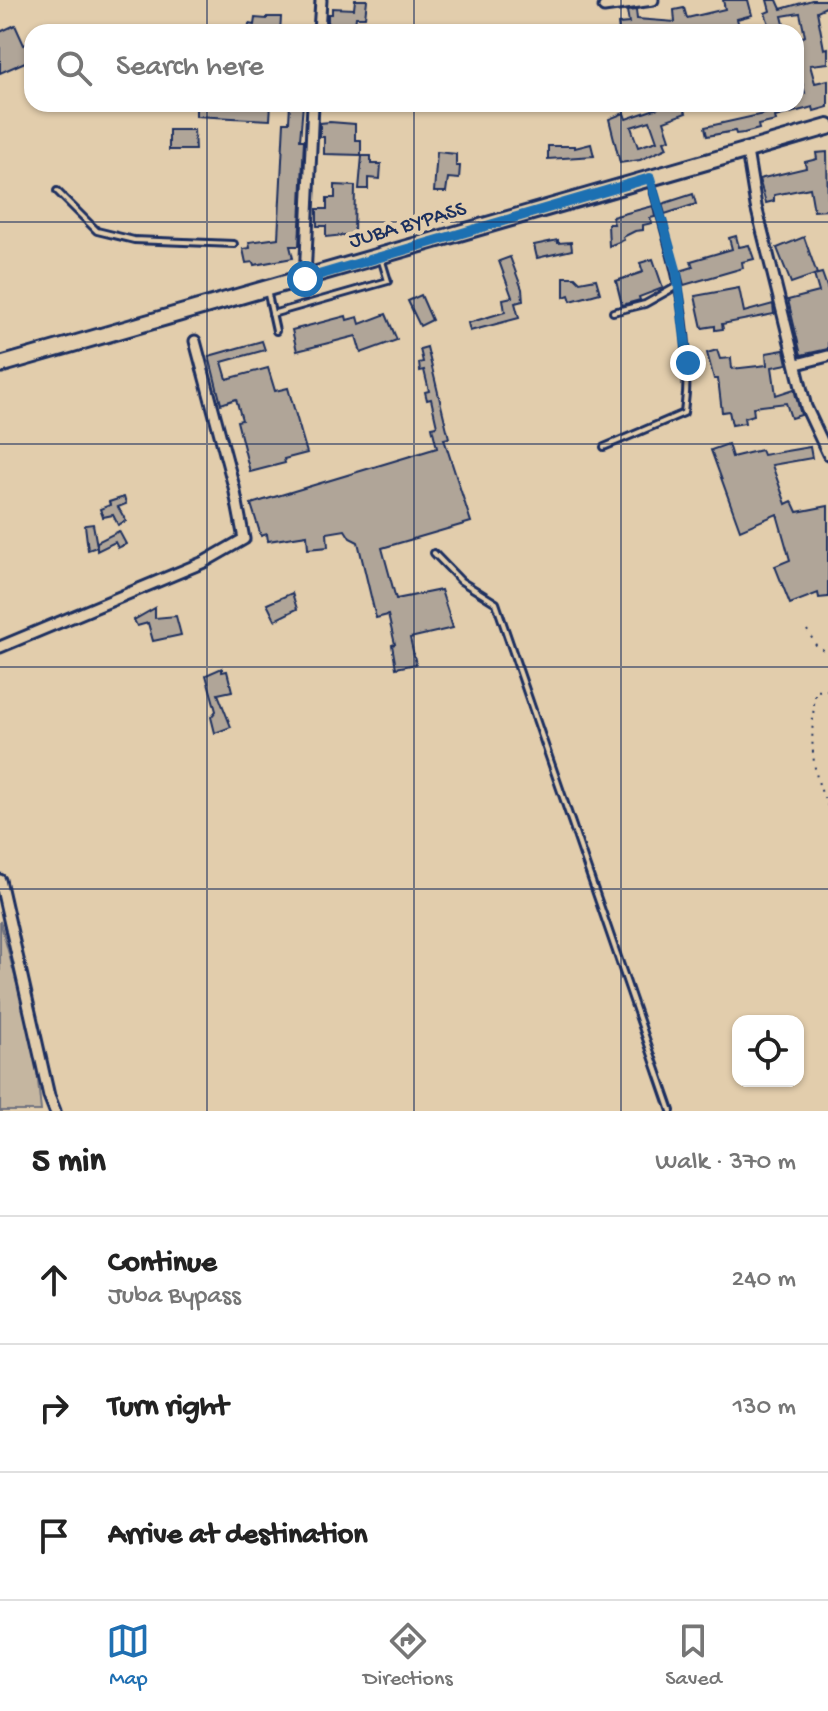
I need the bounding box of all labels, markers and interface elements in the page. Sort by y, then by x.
search box [24,24,804,112]
icon: search [52,46,96,90]
text: Search here [116,51,264,86]
street label: JUBA BYPASS [346,197,470,255]
route start [287,261,323,297]
route end [670,345,706,381]
map controls [732,1015,804,1087]
button: locate [732,1015,804,1087]
text: 5 min [32,1143,106,1183]
text: Walk · 370 m [655,1148,796,1179]
text: Continue [108,1247,217,1282]
icon: ahead [32,1258,76,1302]
text: 240 m [732,1265,796,1296]
text: Juba Bypass [108,1282,241,1313]
icon: right [32,1386,76,1430]
text: Turn right [108,1391,228,1426]
text: 130 m [733,1393,796,1424]
icon: arrive [32,1514,76,1558]
text: Arrive at destination [108,1519,368,1554]
tab: Map [106,1619,150,1693]
tab: Directions [363,1619,453,1693]
tab: Saved [665,1619,722,1693]

